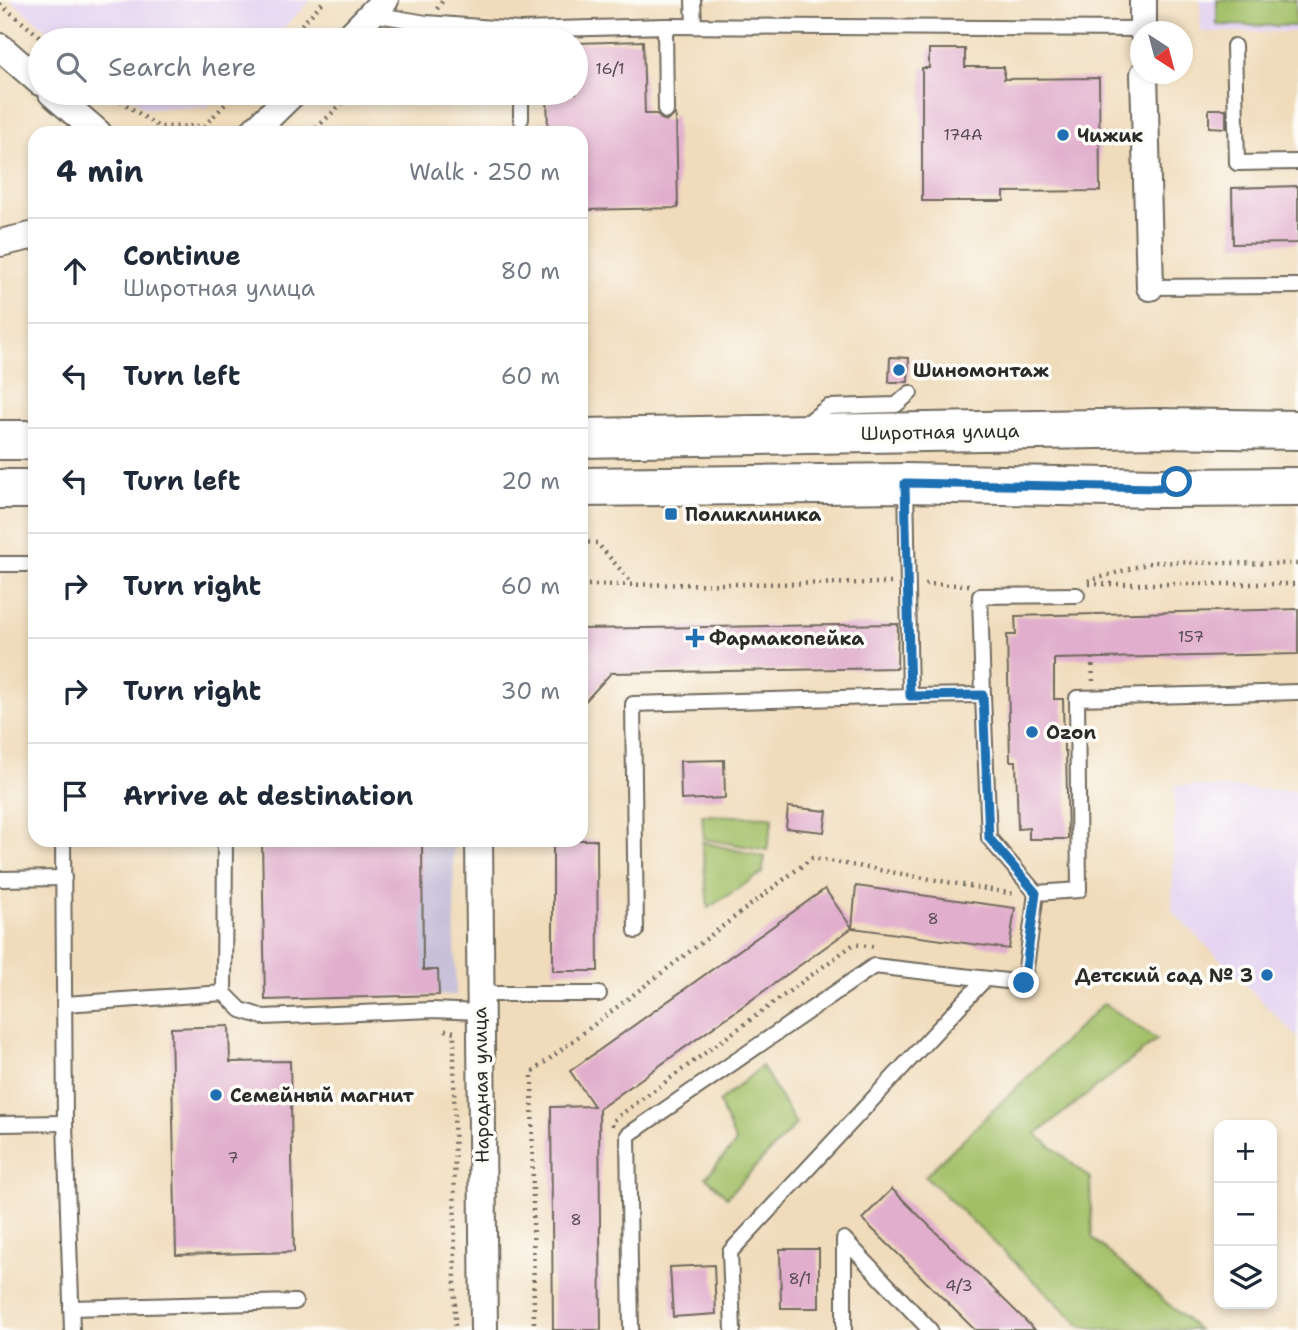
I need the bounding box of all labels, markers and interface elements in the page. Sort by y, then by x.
north arrow [1130,21,1193,84]
search box [28,28,588,105]
icon: search [52,48,90,86]
text: Search here [108,49,257,84]
house number: 16/1 [595,58,625,79]
place label: Чижик [1077,123,1143,148]
house number: 174А [943,124,983,145]
marker: Чижик [1055,127,1071,143]
text: 4 min [56,151,143,192]
text: Walk · 250 m [409,157,560,187]
text: Continue [123,238,241,273]
icon: ahead [56,252,94,290]
text: 80 m [501,256,560,286]
text: Широтная улица [123,273,315,303]
icon: left [56,357,94,395]
text: Turn left [123,358,240,393]
place label: Шиномонтаж [913,358,1049,383]
text: 60 m [501,361,560,391]
marker: Шиномонтаж [891,362,907,378]
street label: Широтная улица [860,418,1020,446]
icon: left [56,462,94,500]
text: Turn left [123,463,240,498]
text: 20 m [501,466,560,496]
route start [1161,466,1192,497]
place label: Поликлиника [685,502,821,527]
marker: Поликлиника [663,506,679,522]
icon: right [56,567,94,605]
text: Turn right [123,568,261,603]
text: 60 m [501,571,560,601]
place label: Фармакопейка [709,626,864,651]
house number: 157 [1178,626,1204,647]
marker: Фармакопейка [687,630,703,646]
icon: right [56,672,94,710]
text: Turn right [123,673,261,708]
text: 30 m [501,676,560,706]
place label: Ozon [1046,720,1096,745]
marker: Ozon [1024,724,1040,740]
icon: arrive [56,777,94,815]
text: Arrive at destination [123,778,413,813]
house number: 8 [927,908,939,929]
place label: Детский сад № 3 [1075,963,1253,988]
route end [1008,967,1039,998]
marker: Детский сад № 3 [1259,967,1275,983]
street label: Народная улица [467,1007,495,1163]
place label: Семейный магнит [230,1083,415,1108]
marker: Семейный магнит [208,1087,224,1103]
map controls [1214,1120,1277,1309]
button: + [1214,1120,1277,1183]
house number: 7 [227,1147,239,1168]
button: − [1214,1183,1277,1246]
house number: 8 [570,1209,582,1230]
button: layers [1214,1246,1277,1309]
house number: 8/1 [788,1268,812,1289]
house number: 4/3 [945,1275,973,1296]

